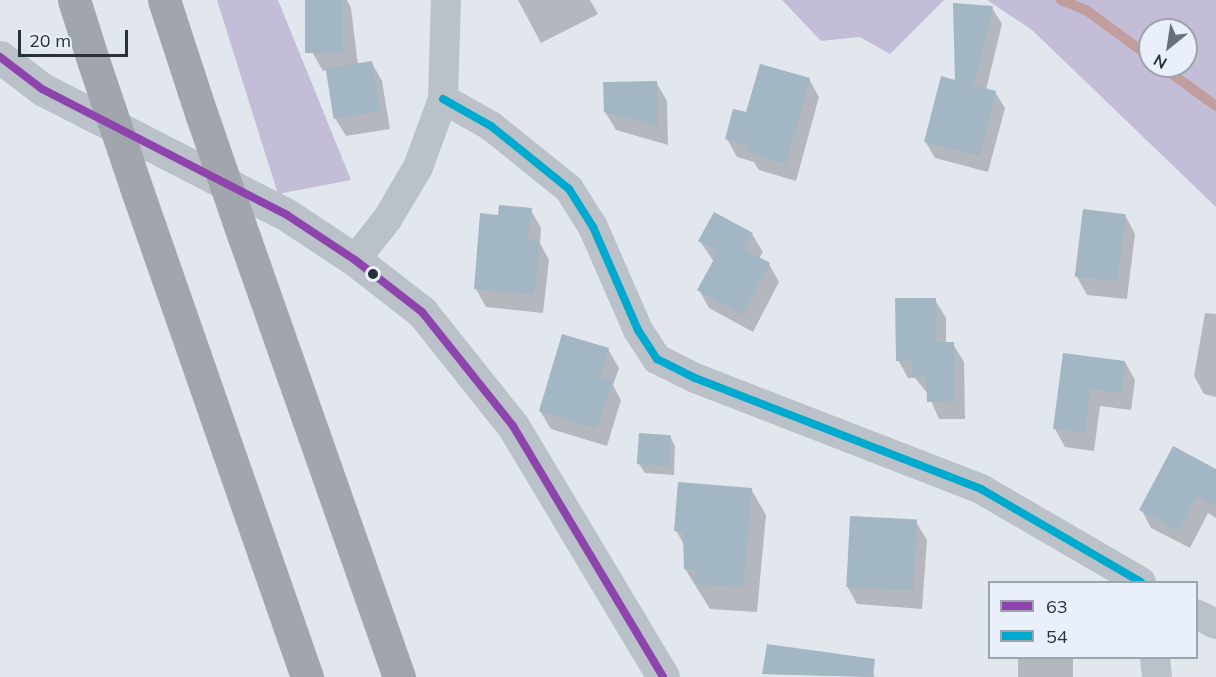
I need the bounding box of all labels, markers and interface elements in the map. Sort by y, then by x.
scale bar [21,18,130,56]
north arrow [1138,18,1198,78]
text: 20 m [29,29,71,52]
text: N [1150,50,1170,74]
unlabelled marker [367,268,379,280]
legend [988,581,1198,659]
text: 63 [1046,595,1068,618]
text: 54 [1046,625,1068,648]

